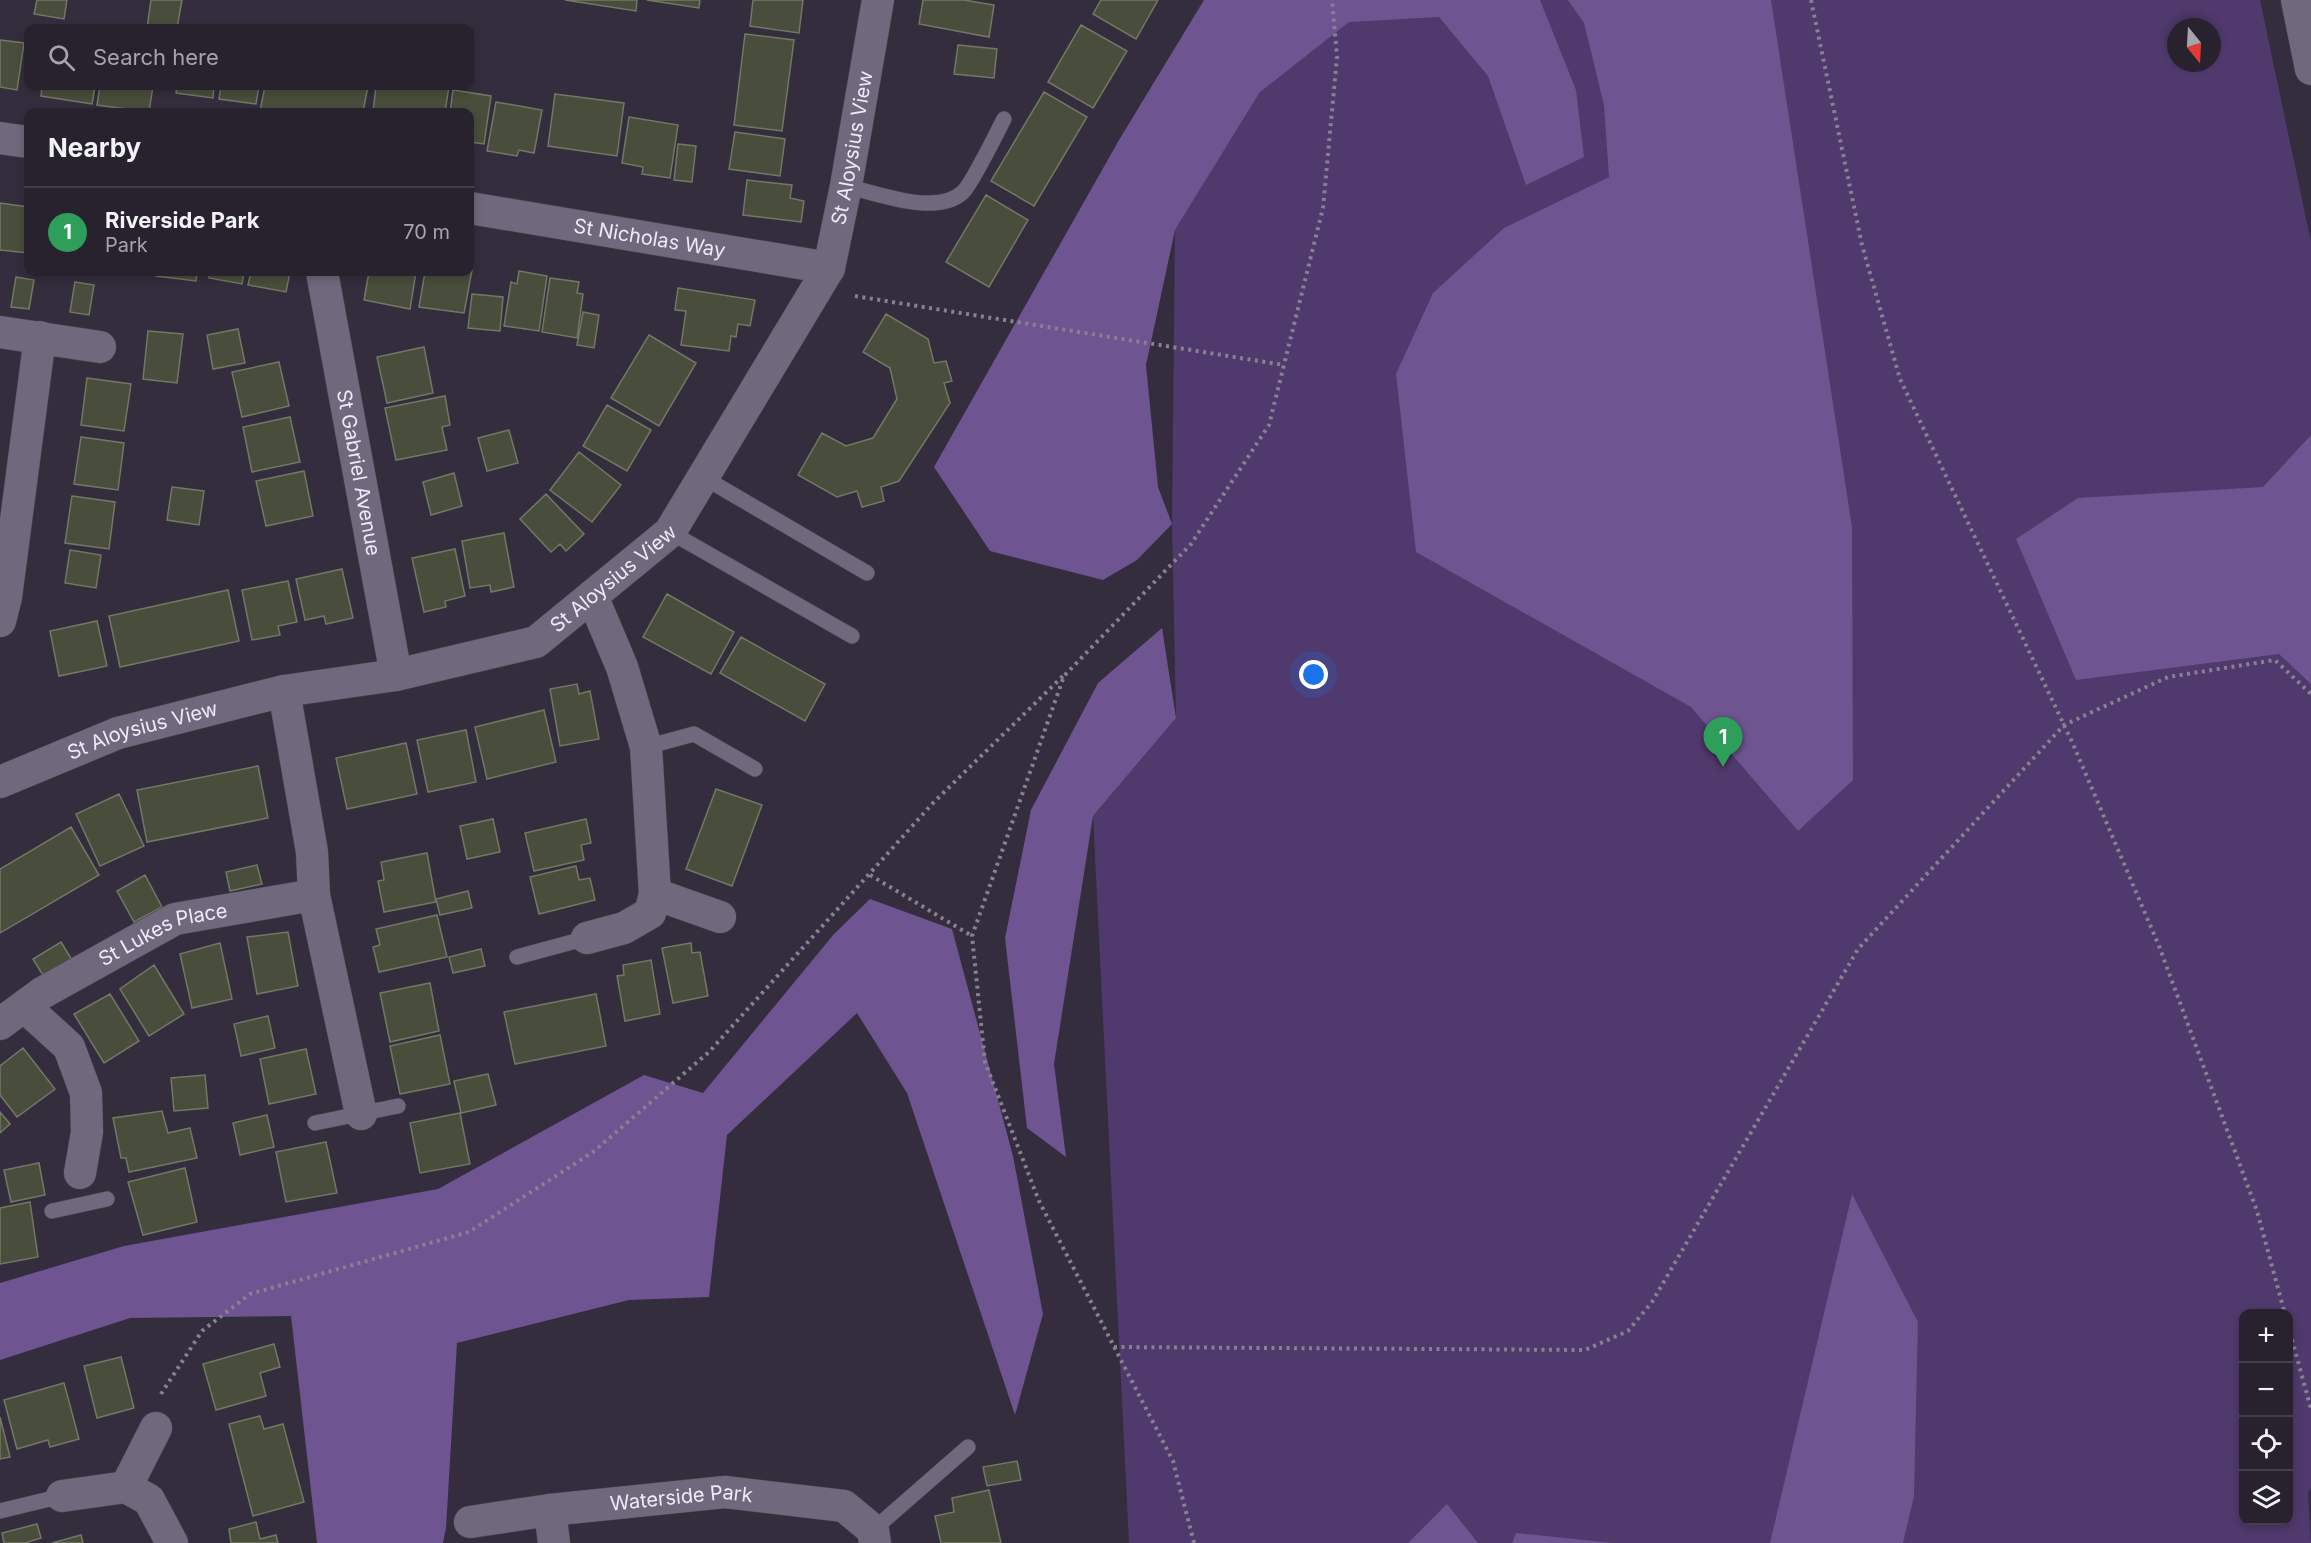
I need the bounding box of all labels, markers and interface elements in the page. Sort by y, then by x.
north arrow [2167,18,2221,72]
search box [24,24,474,90]
icon: search [45,41,78,74]
text: Search here [93,44,219,70]
street label: St Aloysius View [826,69,878,227]
text: Nearby [48,132,141,163]
text: Riverside Park [105,207,260,233]
street label: St Nicholas Way [572,214,727,262]
text: 1 [63,220,72,244]
text: 70 m [403,220,450,244]
text: Park [105,233,148,257]
street label: St Gabriel Avenue [332,388,386,558]
street label: St Aloysius View [545,520,681,637]
your location [1299,660,1328,689]
street label: St Aloysius View [64,696,220,765]
pin: 1 [1704,718,1742,767]
street label: St Lukes Place [94,898,229,971]
map controls [2239,1309,2293,1525]
button: + [2239,1309,2293,1363]
button: − [2239,1363,2293,1417]
button: locate [2239,1417,2293,1471]
button: layers [2239,1471,2293,1525]
street label: Waterside Park [609,1480,754,1516]

